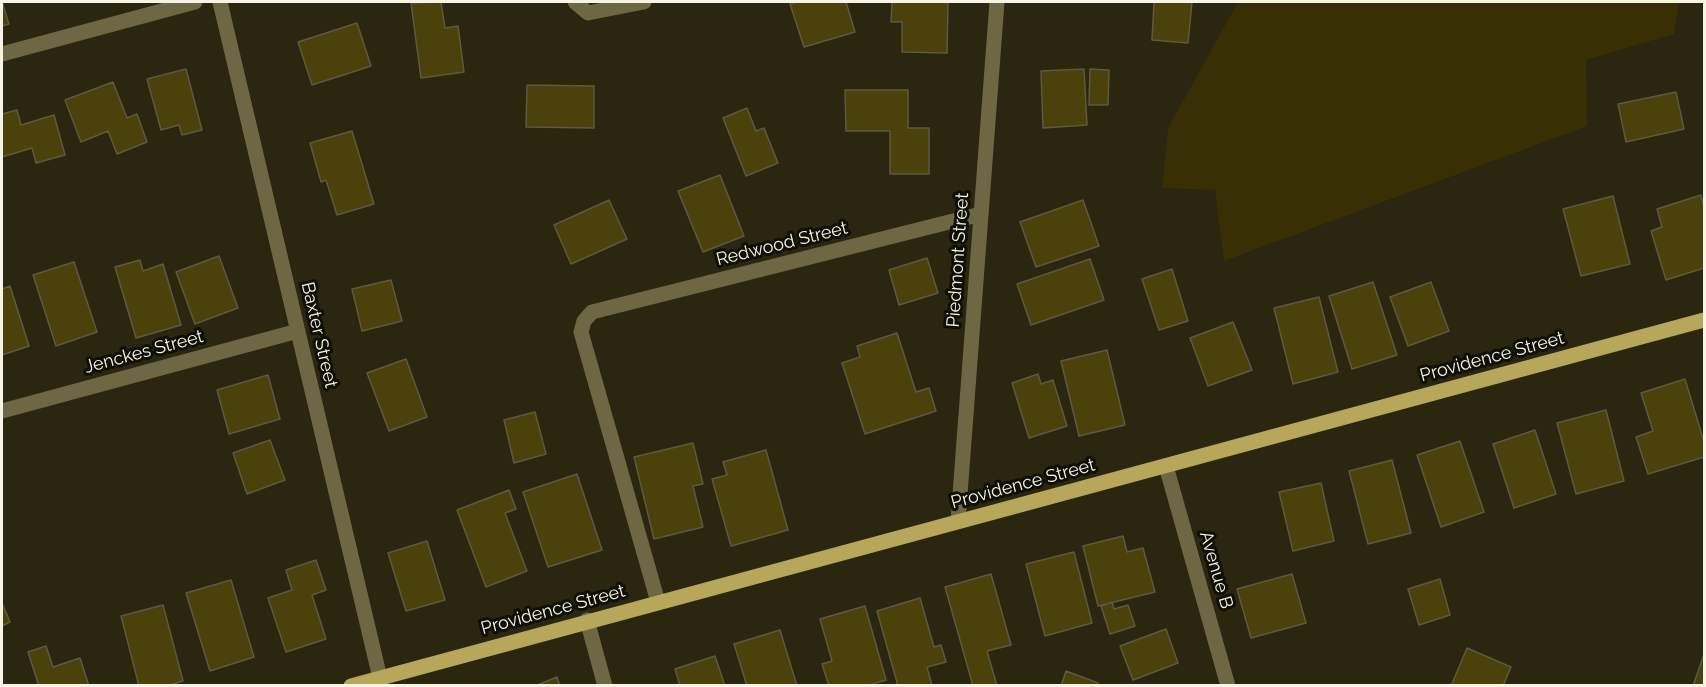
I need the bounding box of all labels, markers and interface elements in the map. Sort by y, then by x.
street label: Piedmont Street [943,192,973,328]
street label: Redwood Street [714,217,850,271]
street label: Baxter Street [296,280,342,390]
street label: Jenckes Street [82,326,206,378]
street label: Providence Street [1418,327,1566,387]
street label: Providence Street [949,454,1097,514]
street label: Avenue B [1195,529,1237,611]
street label: Providence Street [479,580,627,640]

